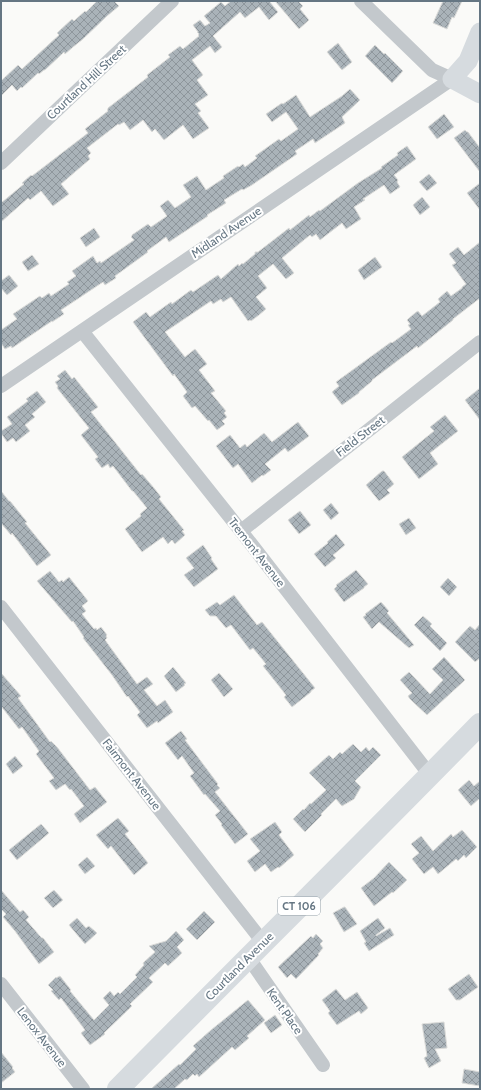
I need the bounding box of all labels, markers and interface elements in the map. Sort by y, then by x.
street label: Courtland Hill Street [43,41,129,123]
street label: Midland Avenue [188,203,264,261]
street label: Field Street [333,412,387,460]
street label: Tremont Avenue [225,514,289,590]
street label: Fairmont Avenue [100,735,164,813]
road number: CT 106 [278,897,320,915]
street label: Courtland Avenue [202,929,276,1003]
street label: Kent Place [264,985,306,1037]
street label: Lenox Avenue [14,1004,70,1070]

